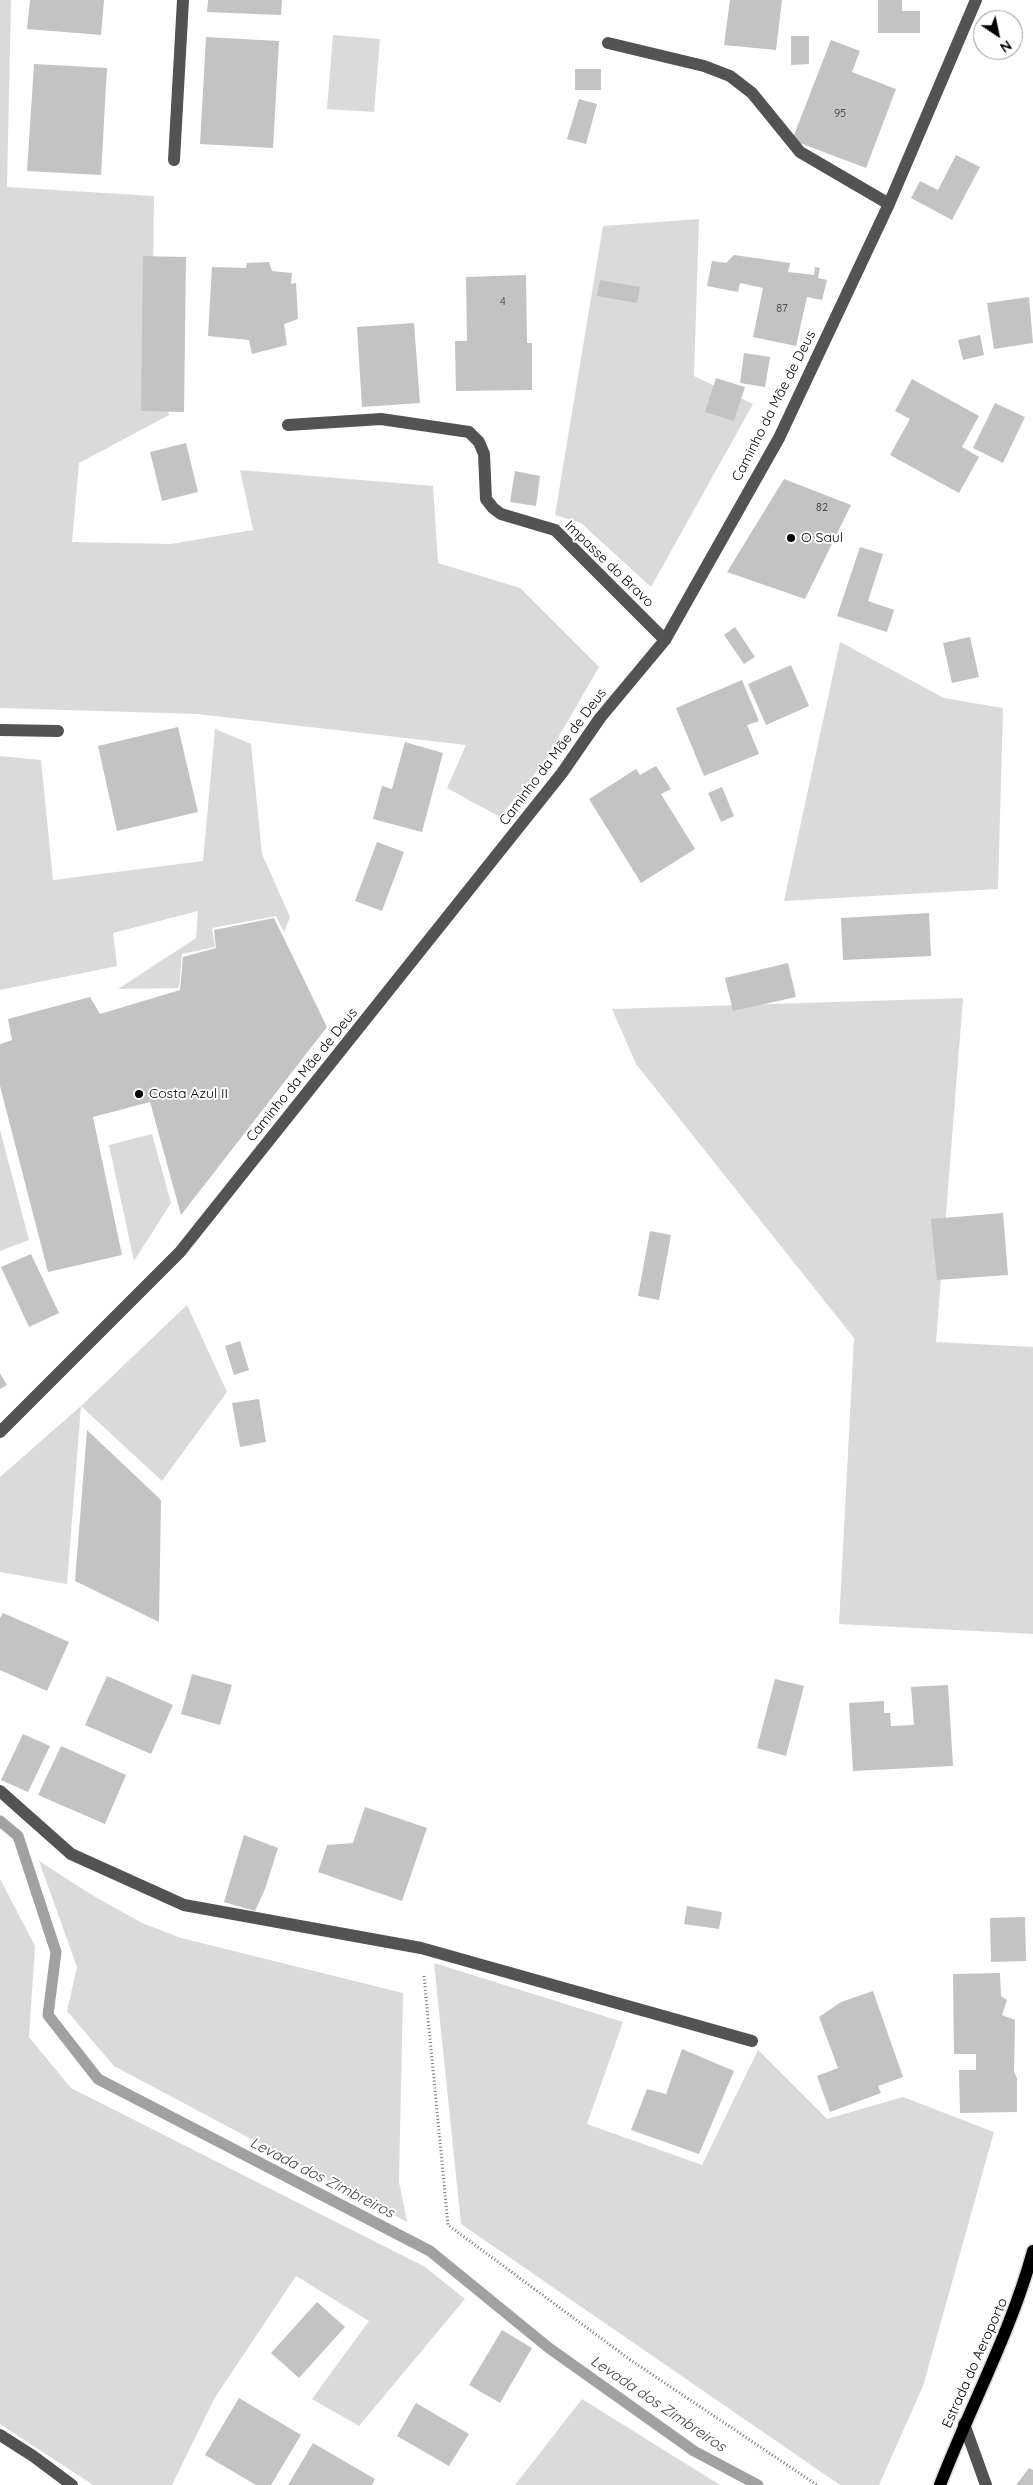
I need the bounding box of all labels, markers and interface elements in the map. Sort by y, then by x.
north arrow [973,10,1023,60]
text: N [997,36,1015,57]
house number: 95 [834,107,846,121]
house number: 4 [500,295,506,309]
house number: 87 [776,302,788,316]
street label: Caminho da Mãe de Deus [729,328,819,484]
house number: 82 [816,501,828,515]
street label: Impasse do Bravo [561,517,657,611]
place label: O Saul [801,530,843,546]
marker: O Saul [785,532,797,544]
street label: Caminho da Mãe de Deus [496,685,610,829]
street label: Caminho da Mãe de Deus [243,1005,361,1145]
place label: Costa Azul II [149,1086,228,1102]
marker: Costa Azul II [133,1088,145,1100]
water label: Levada dos Zimbreiros [247,2134,397,2222]
street label: Estrada do Aeroporto [939,2295,1011,2431]
water label: Levada dos Zimbreiros [587,2352,729,2456]

